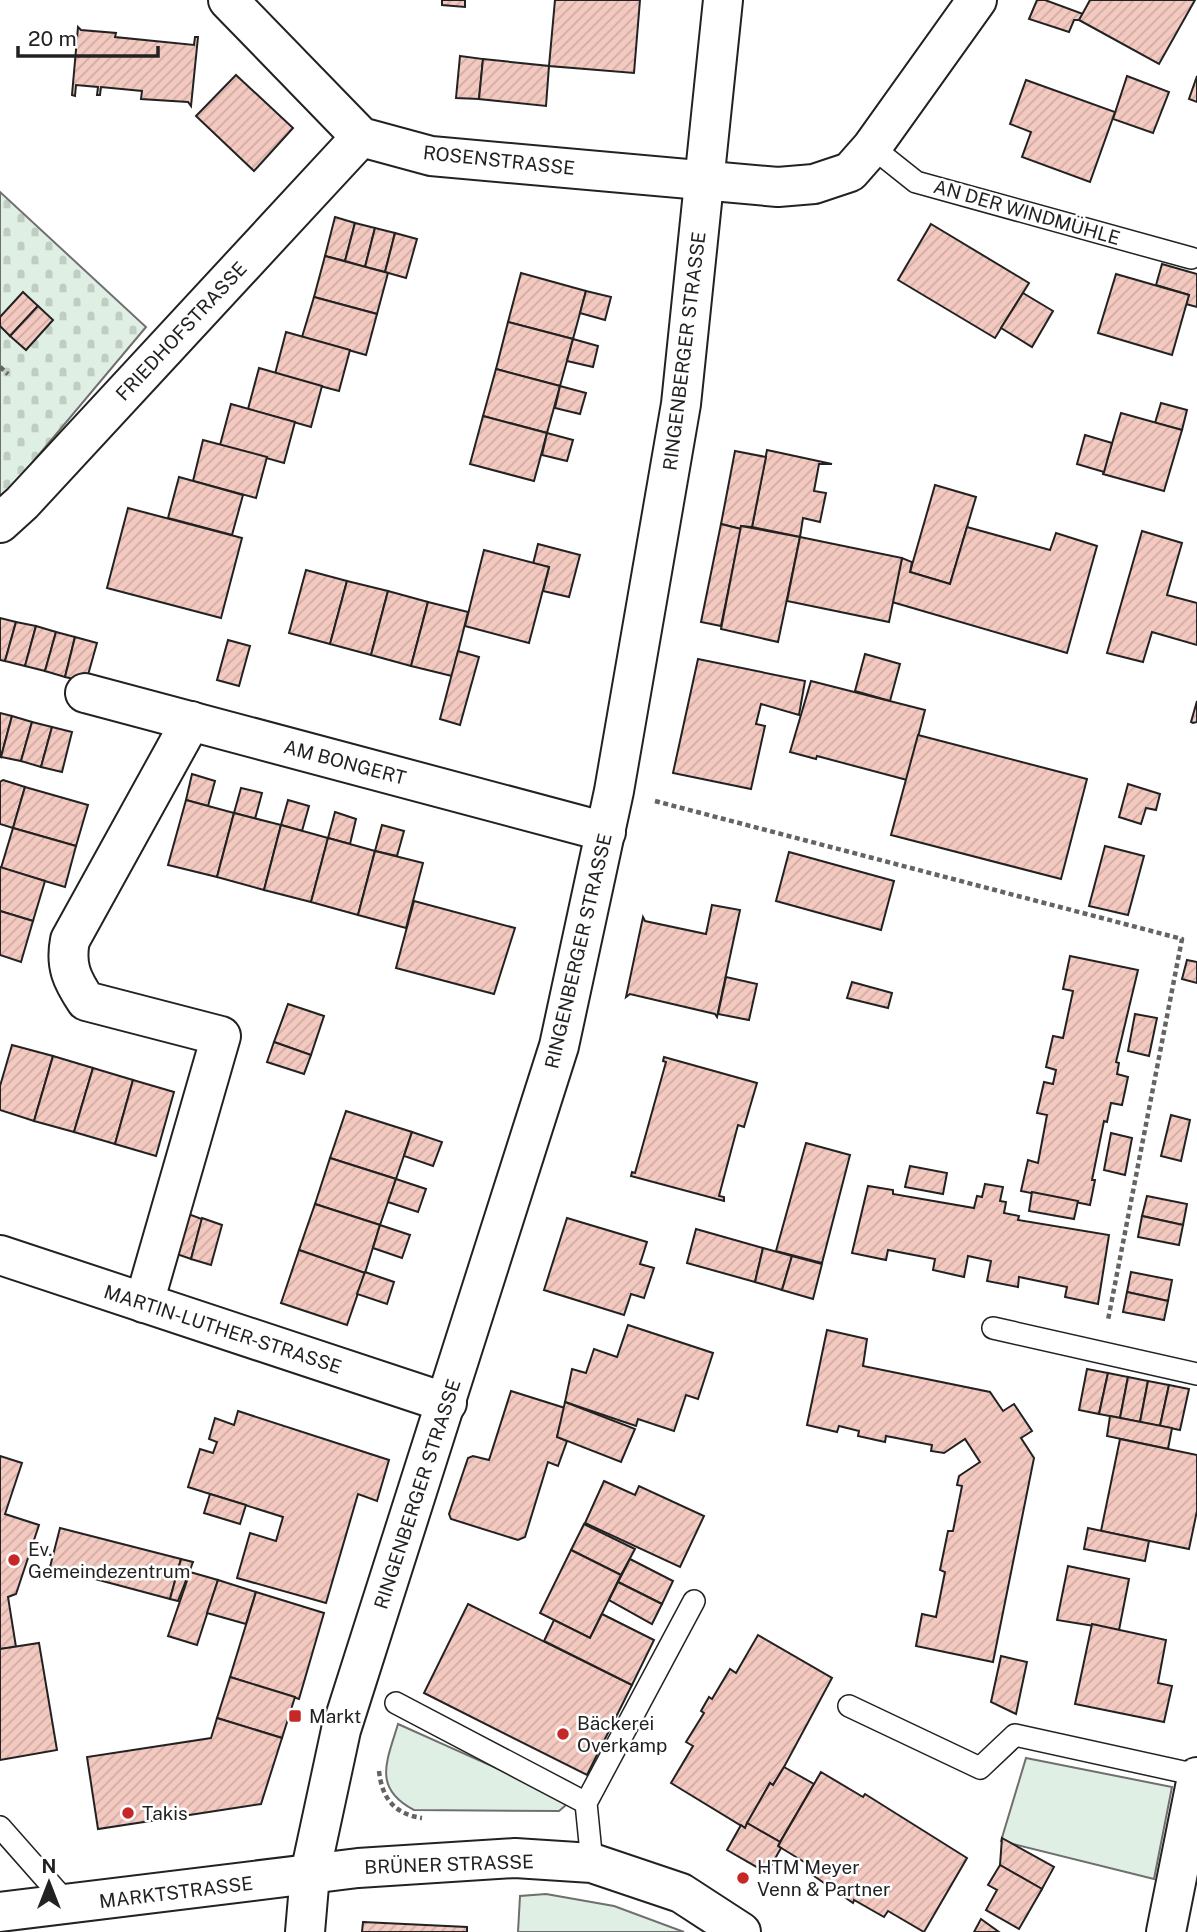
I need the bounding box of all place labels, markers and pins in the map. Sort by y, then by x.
place label: Ev. Gemeindezentrum [28,1538,190,1582]
marker: Ev. Gemeindezentrum [6,1552,22,1568]
place label: Markt [309,1705,361,1727]
marker: Markt [287,1708,303,1724]
place label: Bäckerei Overkamp [577,1712,667,1756]
marker: Bäckerei Overkamp [555,1726,571,1742]
place label: Takis [142,1802,188,1824]
marker: Takis [120,1805,136,1821]
place label: HTM Meyer Venn & Partner [757,1856,890,1900]
marker: HTM Meyer Venn & Partner [735,1870,751,1886]

